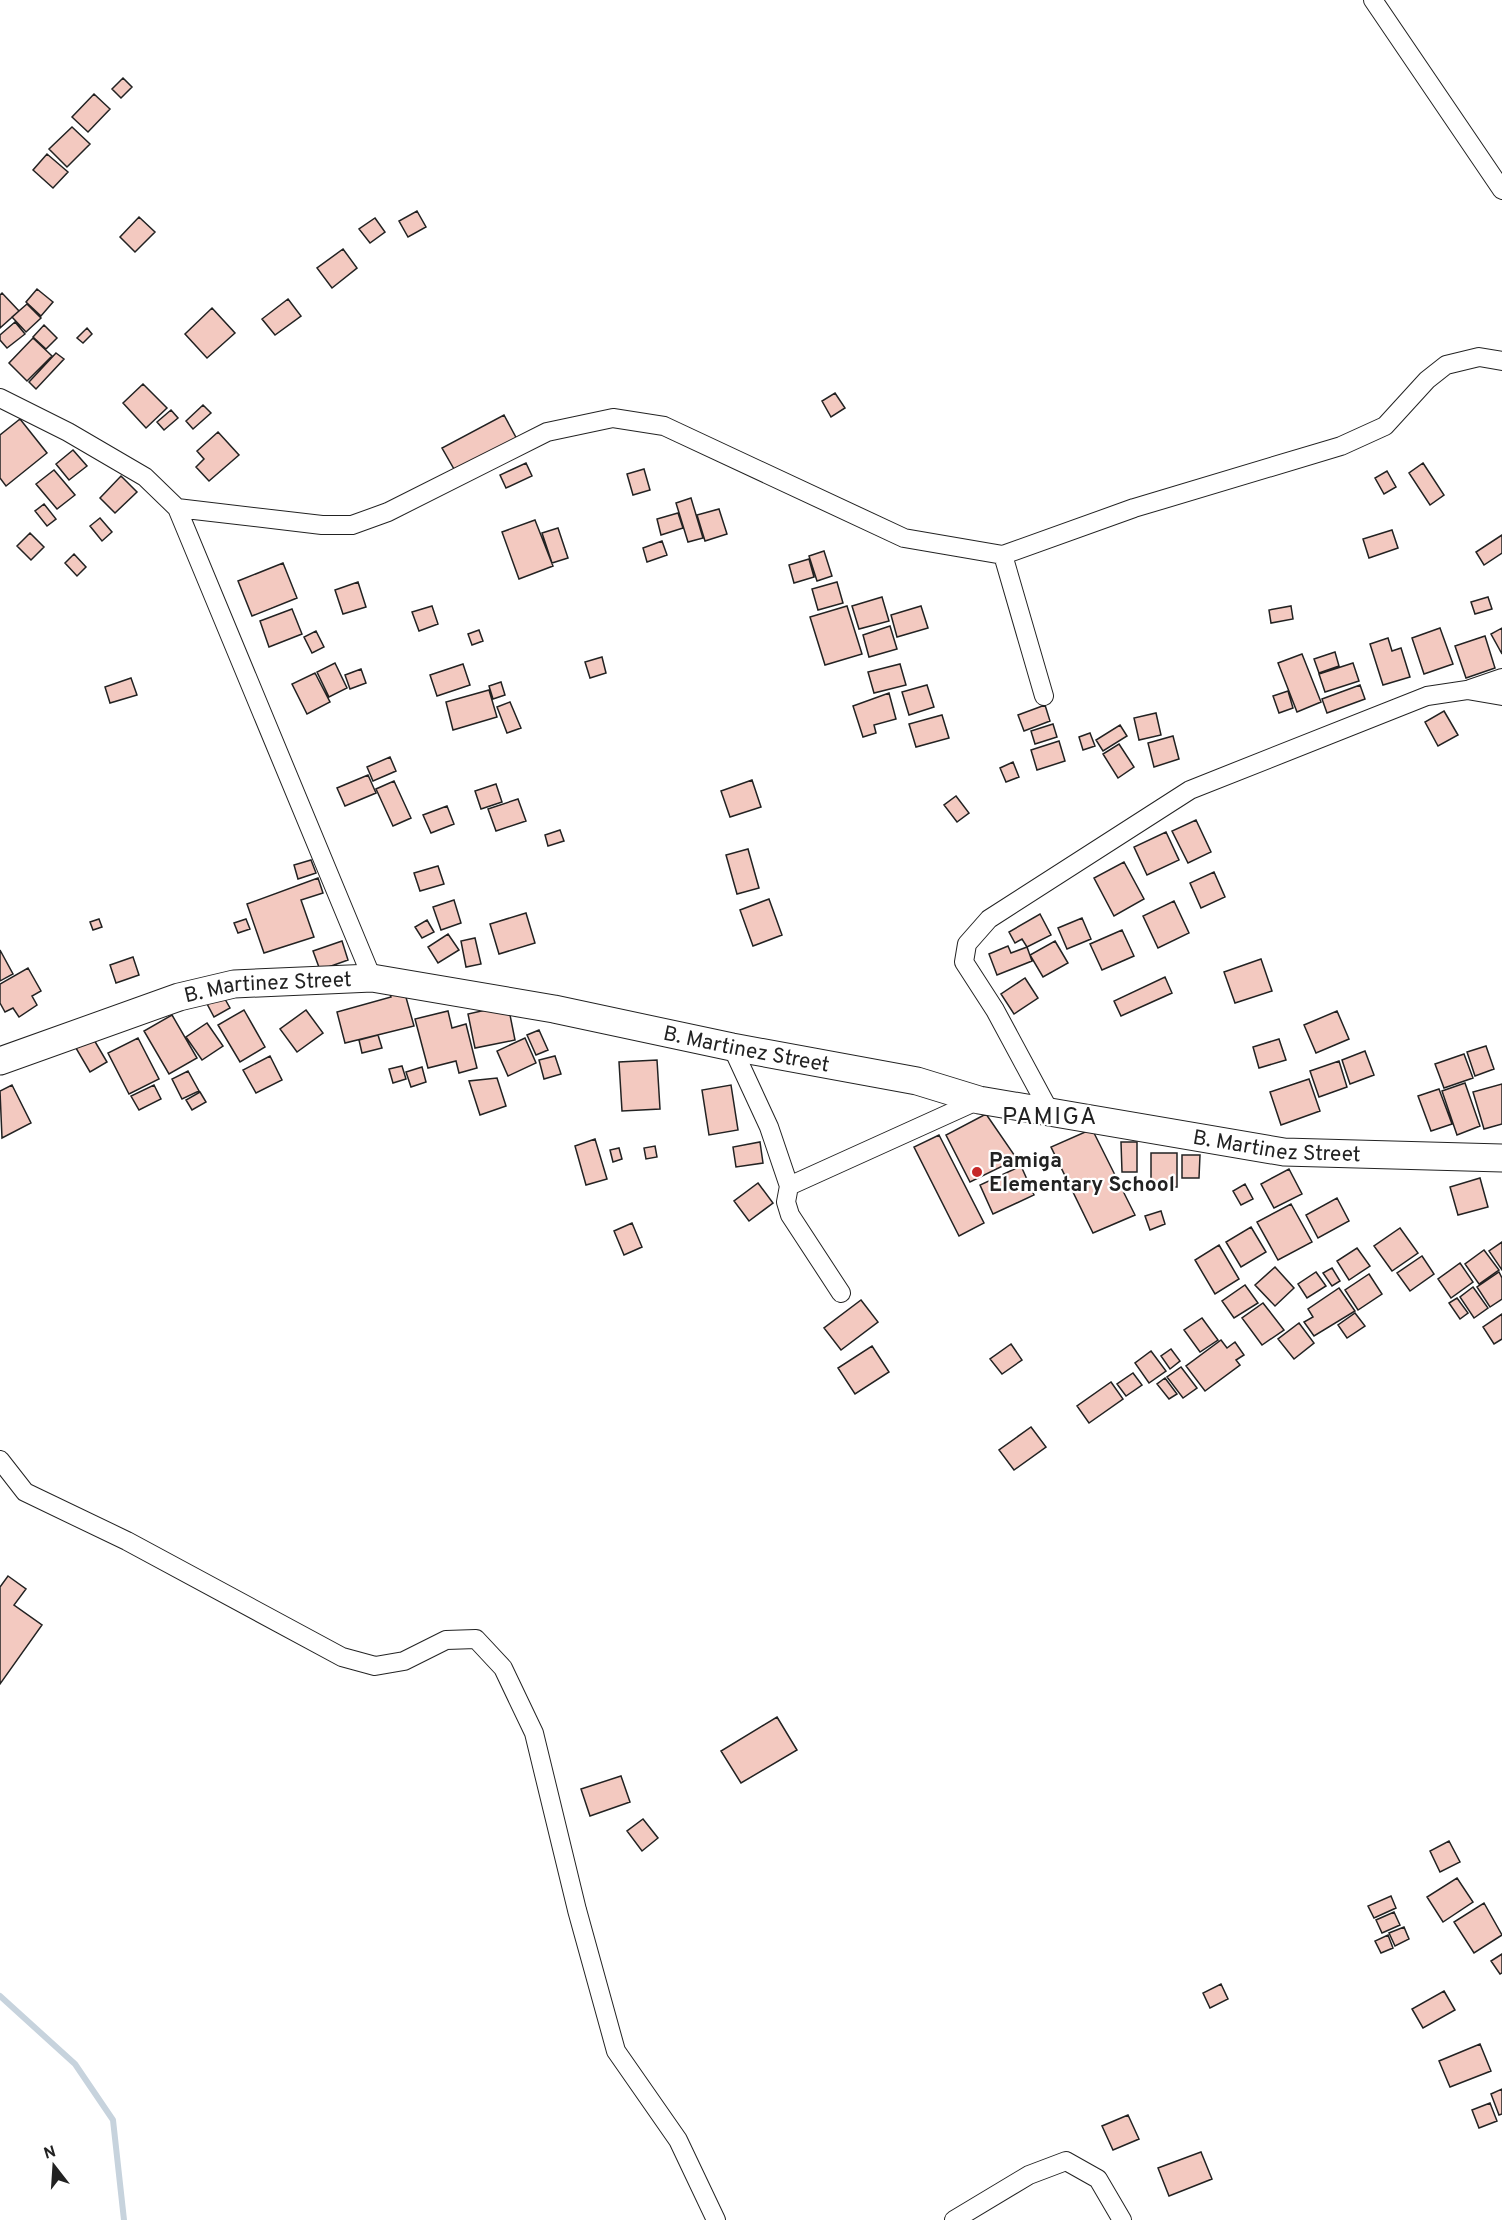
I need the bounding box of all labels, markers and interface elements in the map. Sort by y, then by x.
street label: B. Martinez Street [182,967,352,1010]
street label: B. Martinez Street [661,1021,832,1080]
district label: PAMIGA [1002,1103,1098,1133]
street label: B. Martinez Street [1191,1125,1361,1169]
place label: Pamiga Elementary School [989,1148,1175,1199]
marker: Pamiga Elementary School [970,1165,984,1179]
north arrow [24,2136,84,2196]
text: N [42,2142,59,2165]

